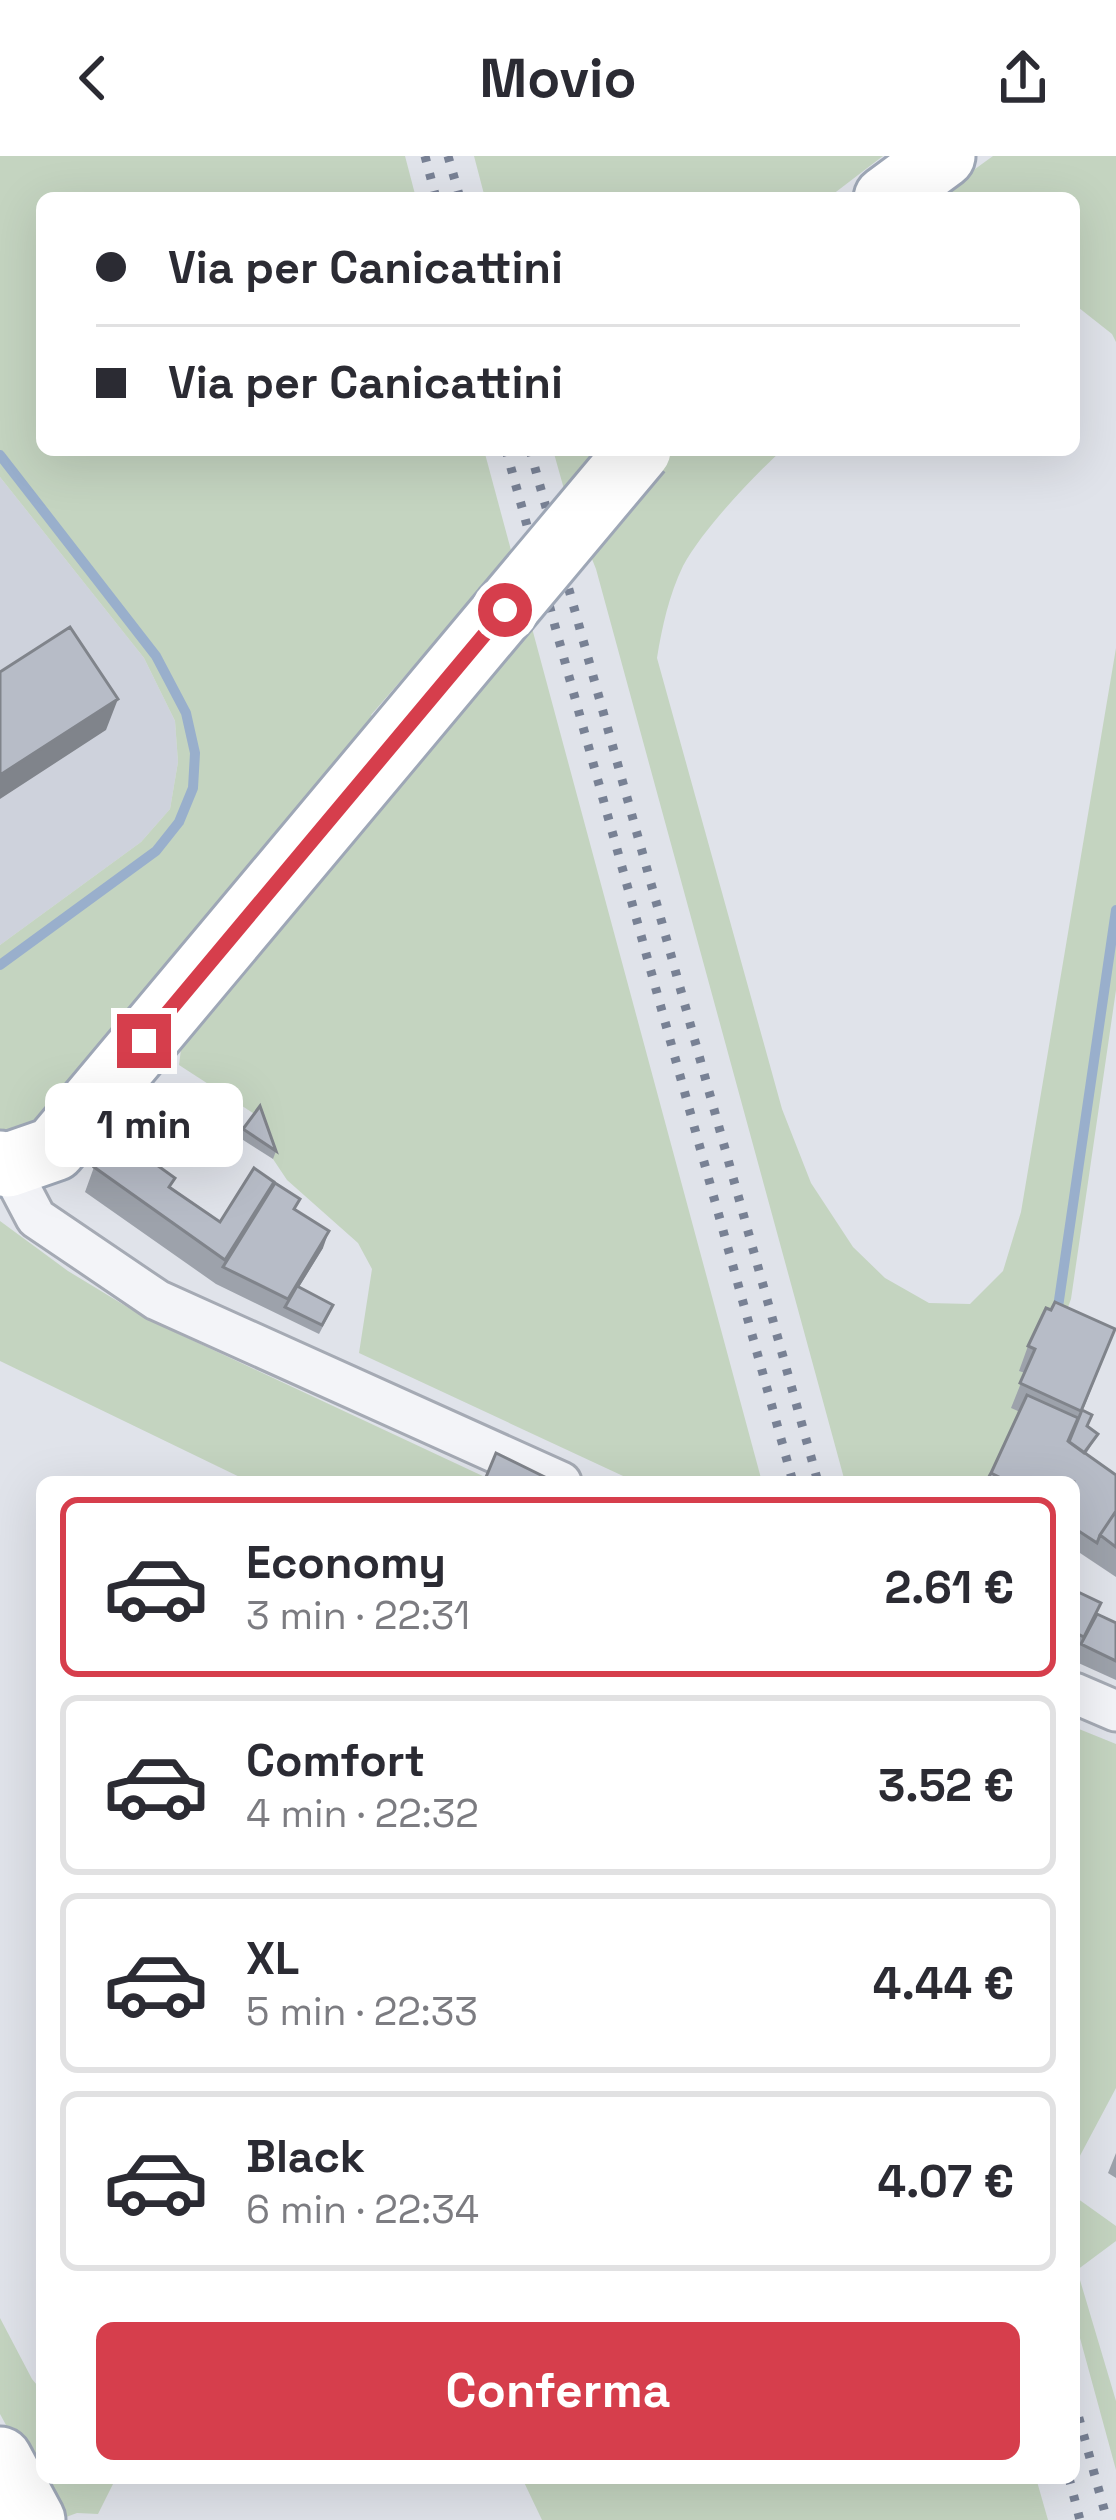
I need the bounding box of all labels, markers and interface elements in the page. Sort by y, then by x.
text: Movio [480,44,636,113]
icon: back [60,45,126,111]
icon: share [990,45,1056,111]
text: Via per Canicattini [168,239,563,296]
text: Via per Canicattini [168,354,563,411]
route start [478,583,532,637]
route end [117,1014,171,1068]
callout: 1 min [45,1083,243,1167]
text: 1 min [96,1100,192,1149]
icon: car [102,1533,210,1641]
text: Economy [246,1534,446,1591]
text: 2.61 € [884,1559,1014,1616]
text: 3 min · 22:31 [246,1591,470,1640]
icon: car [102,1731,210,1839]
text: Comfort [246,1732,425,1789]
text: 3.52 € [878,1757,1014,1814]
text: 4 min · 22:32 [246,1789,479,1838]
icon: car [102,1929,210,2037]
text: XL [246,1930,299,1987]
text: 4.44 € [873,1955,1014,2012]
text: 5 min · 22:33 [246,1987,478,2036]
icon: car [102,2127,210,2235]
text: Black [246,2128,365,2185]
text: 4.07 € [877,2153,1014,2210]
text: 6 min · 22:34 [246,2185,479,2234]
button: Conferma [96,2322,1020,2460]

